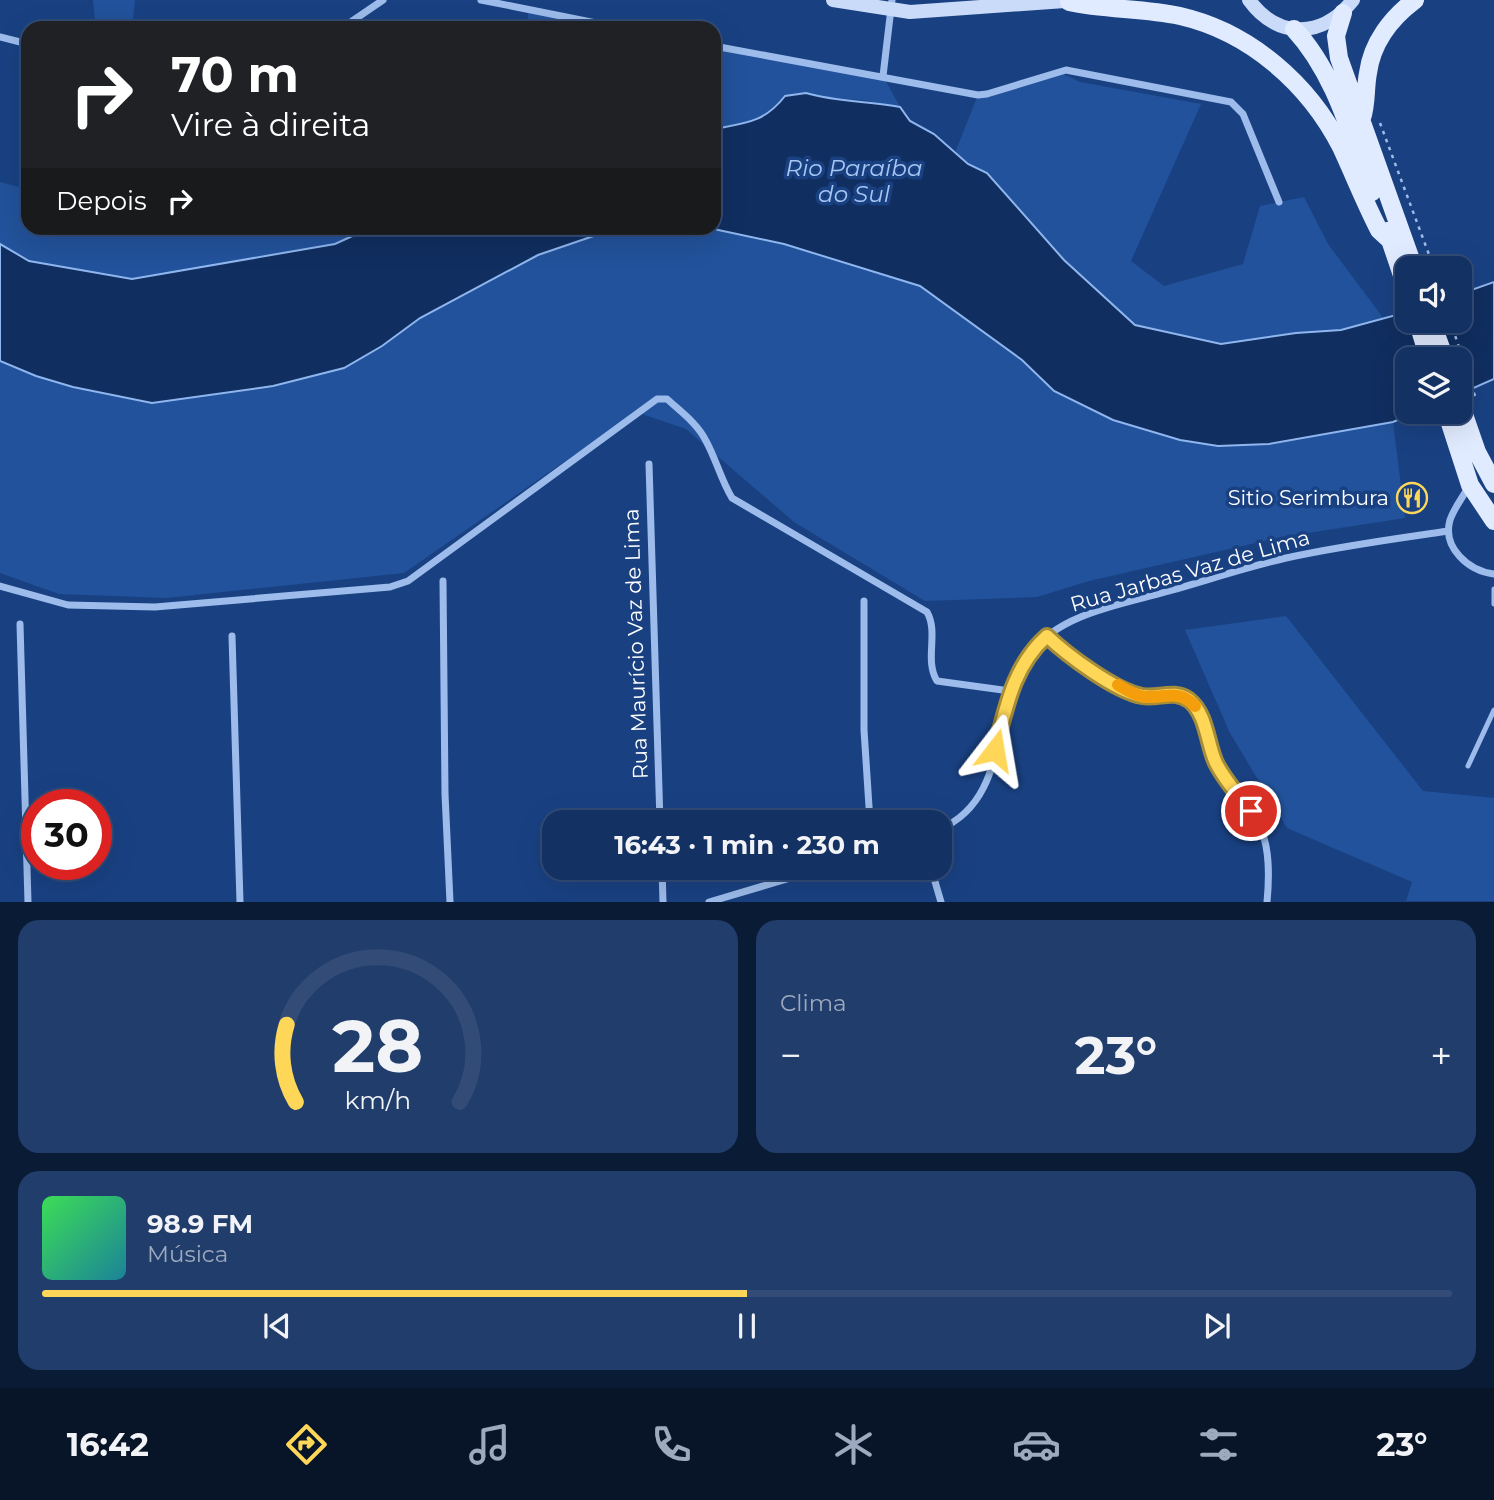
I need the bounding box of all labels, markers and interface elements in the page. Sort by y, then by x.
text: 70 m [171,45,299,104]
icon: right [56,49,147,140]
text: Vire à direita [171,105,370,144]
water label: Rio Paraíba do Sul [786,154,922,208]
icon: right [161,182,199,220]
text: Depois [56,185,147,217]
map controls [1395,256,1472,424]
button: sound [1395,256,1472,333]
button: layers [1395,347,1472,424]
restaurant icon: Sitio Serimbura [1395,481,1429,515]
place label: Sitio Serimbura [1228,485,1389,510]
street label: Rua Maurício Vaz de Lima [618,508,653,780]
street label: Rua Jarbas Vaz de Lima [1067,524,1312,617]
position arrow [958,713,1032,787]
pin [1221,781,1281,841]
speed limit sign: 30 [21,789,112,880]
icon: arrive [1232,792,1270,830]
text: 16:43 · 1 min · 230 m [614,829,880,861]
text: Clima [780,989,847,1017]
text: 28 [333,1003,424,1091]
text: 23° [1075,1024,1157,1087]
text: − [780,1032,802,1079]
text: + [1430,1032,1452,1079]
text: km/h [345,1085,411,1115]
text: 98.9 FM [147,1208,253,1240]
text: Música [147,1240,228,1268]
icon: previous [258,1307,296,1345]
icon: pause [728,1307,766,1345]
icon: next [1198,1307,1236,1345]
icon: directions [282,1420,331,1469]
icon: music [465,1420,514,1469]
icon: phone [647,1420,696,1469]
icon: climate [829,1420,878,1469]
icon: car [1012,1420,1061,1469]
icon: filters [1194,1420,1243,1469]
text: 16:42 [67,1425,149,1464]
text: 23° [1377,1425,1427,1464]

